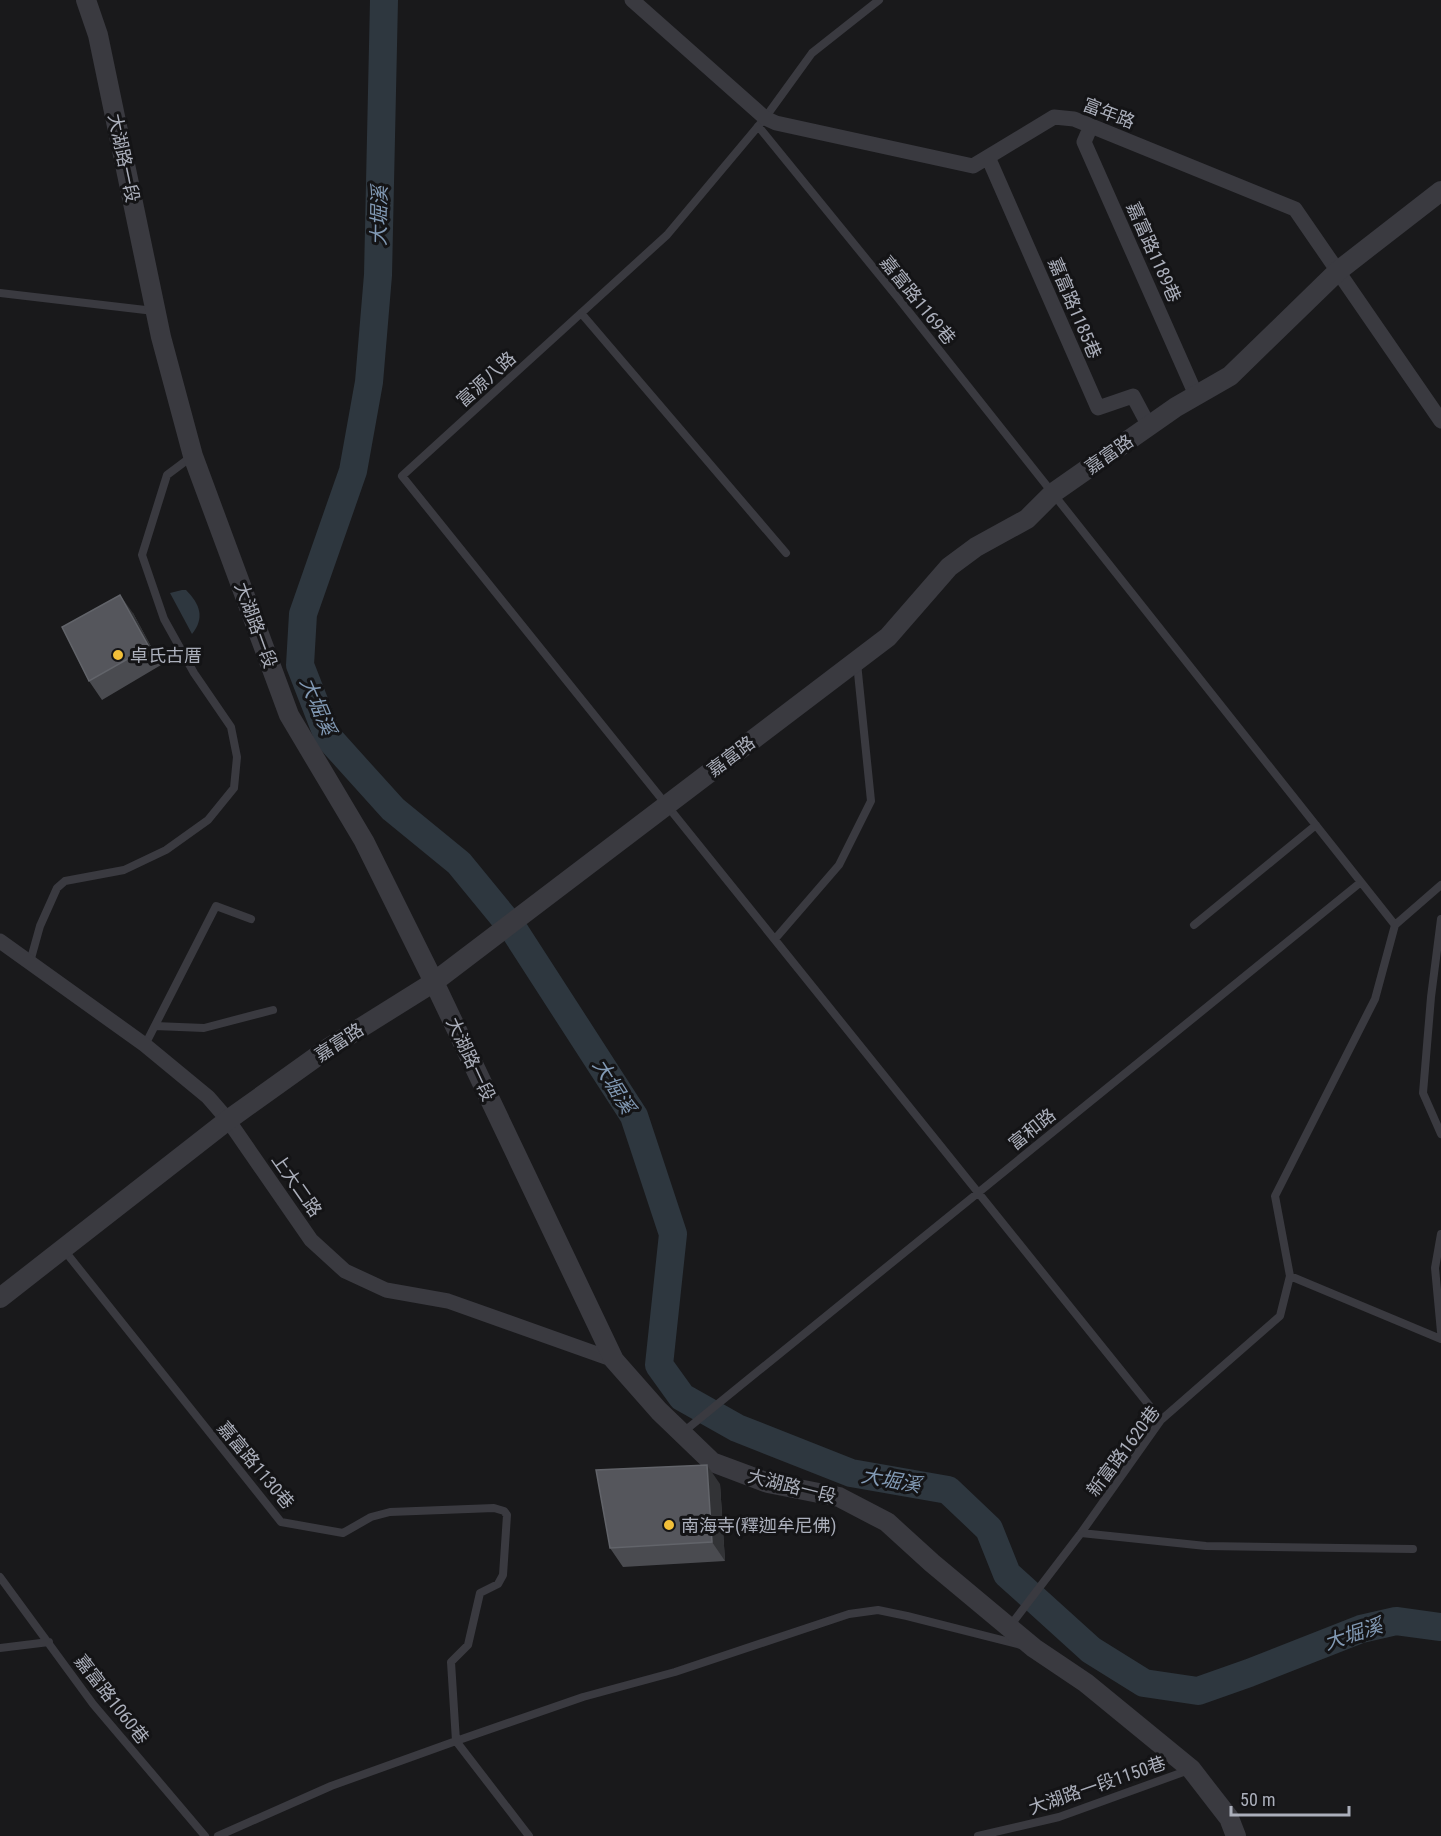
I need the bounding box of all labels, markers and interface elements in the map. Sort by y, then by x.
street label: 富年路 [1080,94,1138,132]
street label: 大湖路一段 [104,112,144,204]
water label: 大堀溪 [366,183,392,246]
street label: 嘉富路1189巷 [1123,199,1185,305]
street label: 嘉富路1169巷 [876,252,960,348]
street label: 嘉富路1185巷 [1044,254,1106,362]
street label: 富源八路 [452,347,520,411]
street label: 嘉富路 [1081,430,1137,478]
street label: 大湖路一段 [231,579,281,671]
place label: 卓氏古厝 [130,645,202,666]
marker: 卓氏古厝 [111,648,125,662]
water label: 大堀溪 [295,674,342,741]
street label: 嘉富路 [703,731,759,781]
street label: 大湖路一段 [442,1014,500,1104]
street label: 嘉富路 [311,1018,367,1066]
water label: 大堀溪 [588,1054,642,1120]
street label: 富和路 [1004,1104,1060,1154]
street label: 上大二路 [268,1149,326,1221]
street label: 新富路1620巷 [1082,1402,1164,1500]
street label: 嘉富路1130巷 [213,1417,299,1513]
water label: 大堀溪 [859,1463,926,1498]
street label: 大湖路一段 [746,1465,838,1507]
place label: 南海寺(釋迦牟尼佛) [681,1515,836,1537]
marker: 南海寺(釋迦牟尼佛) [662,1518,676,1532]
water label: 大堀溪 [1321,1612,1388,1655]
street label: 嘉富路1060巷 [71,1650,153,1748]
street label: 大湖路一段1150巷 [1026,1752,1168,1818]
scale bar [1231,1779,1350,1817]
text: 50 m [1240,1789,1275,1810]

